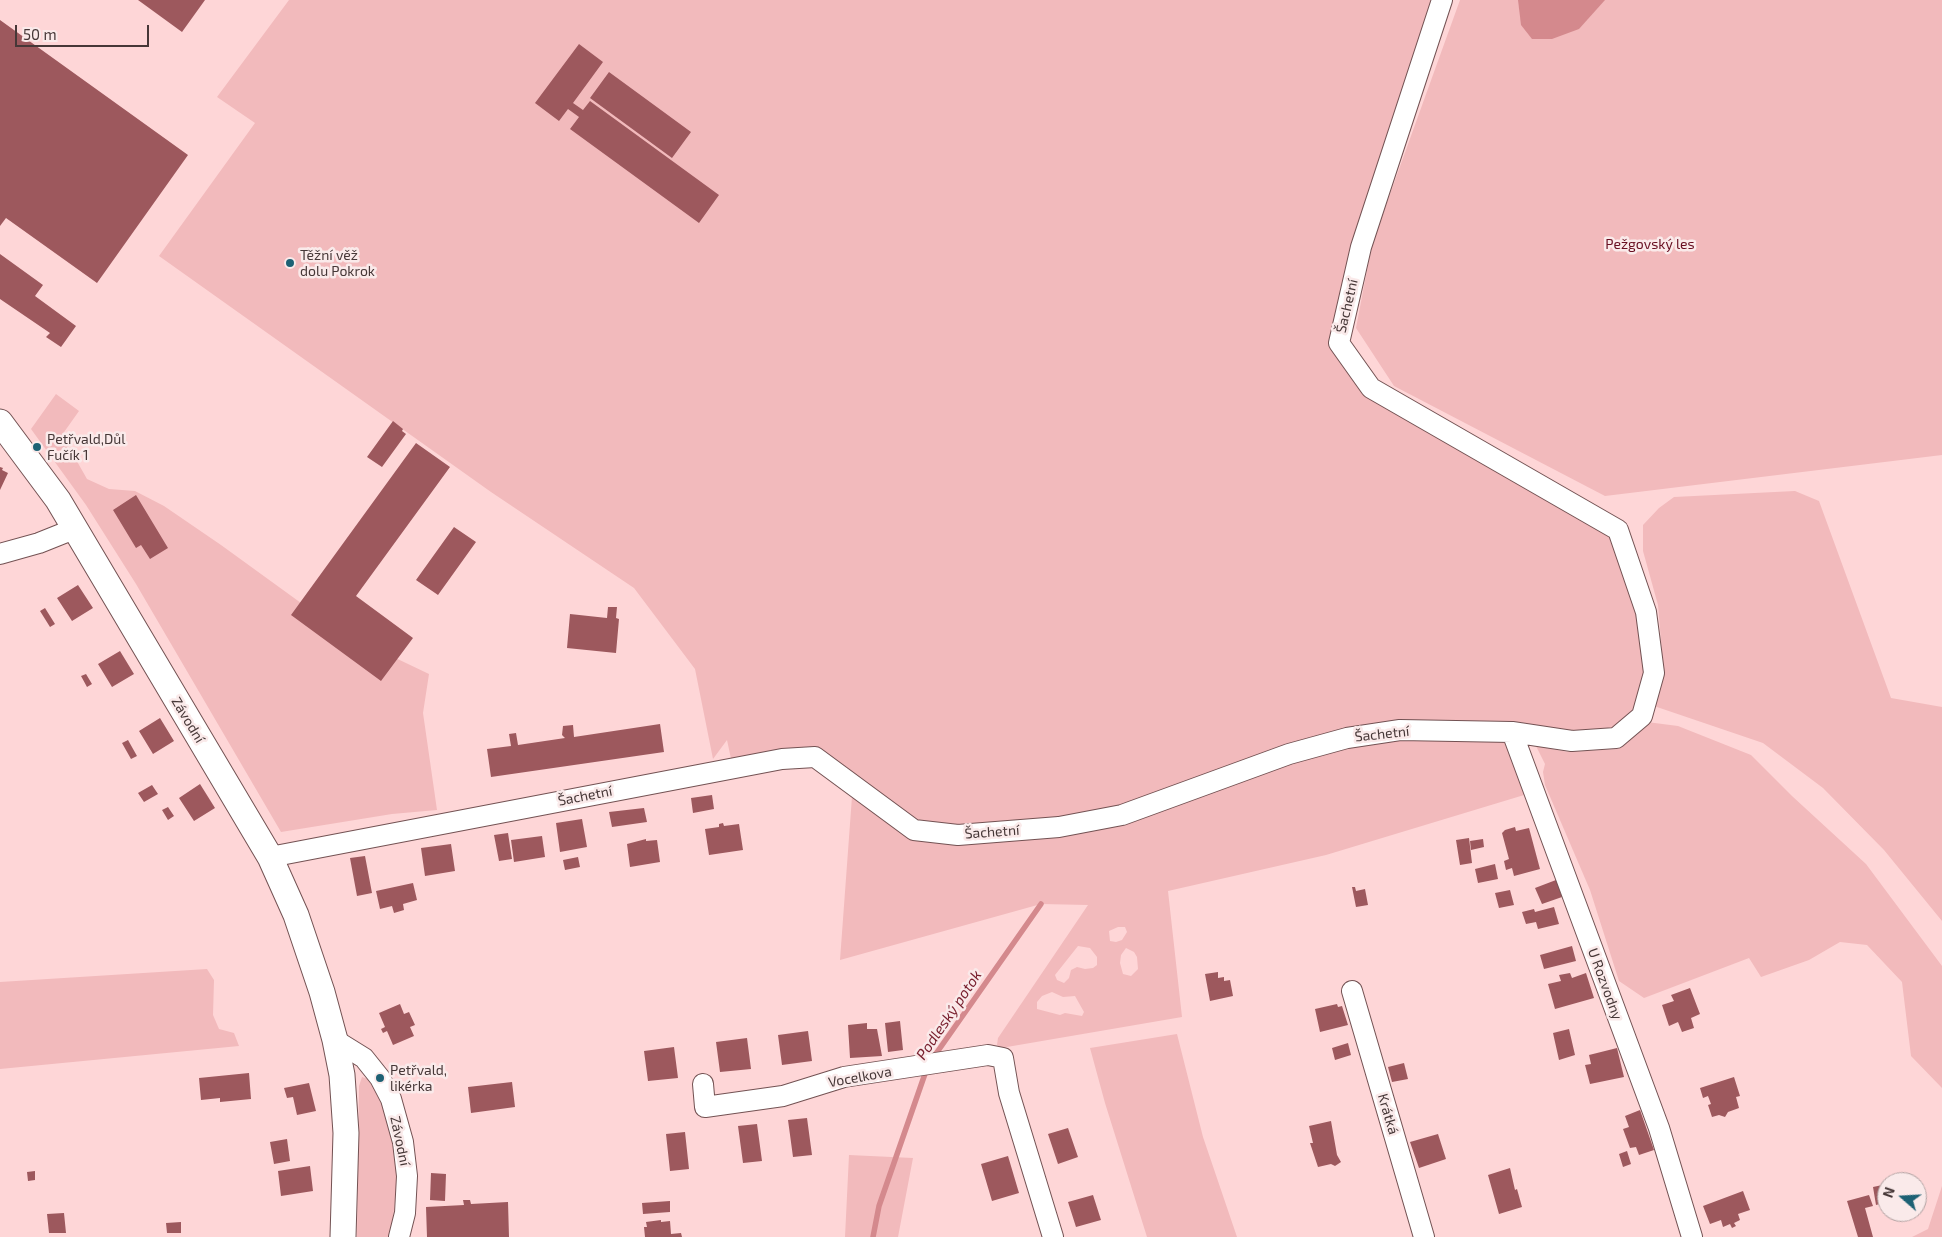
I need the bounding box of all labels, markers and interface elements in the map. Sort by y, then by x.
scale bar [18,15,151,47]
text: 50 m [23,25,57,43]
park label: Pežgovský les [1605,236,1695,252]
place label: Těžní věž dolu Pokrok [300,247,375,280]
marker: Těžní věž dolu Pokrok [284,257,296,269]
street label: Šachetní [1333,277,1361,335]
place label: Petřvald,Důl Fučík 1 [47,431,125,464]
marker: Petřvald,Důl Fučík 1 [31,441,43,453]
street label: Závodní [168,694,208,746]
street label: Šachetní [1354,723,1410,745]
street label: Šachetní [556,783,614,809]
street label: Šachetní [964,822,1020,842]
street label: U Rozvodny [1584,946,1626,1022]
water label: Podleský potok [912,967,986,1063]
place label: Petřvald, likérka [390,1062,447,1094]
street label: Vocelkova [827,1063,893,1091]
marker: Petřvald, likérka [374,1072,386,1084]
street label: Krátká [1374,1092,1402,1136]
street label: Závodní [387,1115,413,1167]
north arrow [1877,1172,1927,1222]
text: N [1879,1185,1898,1200]

